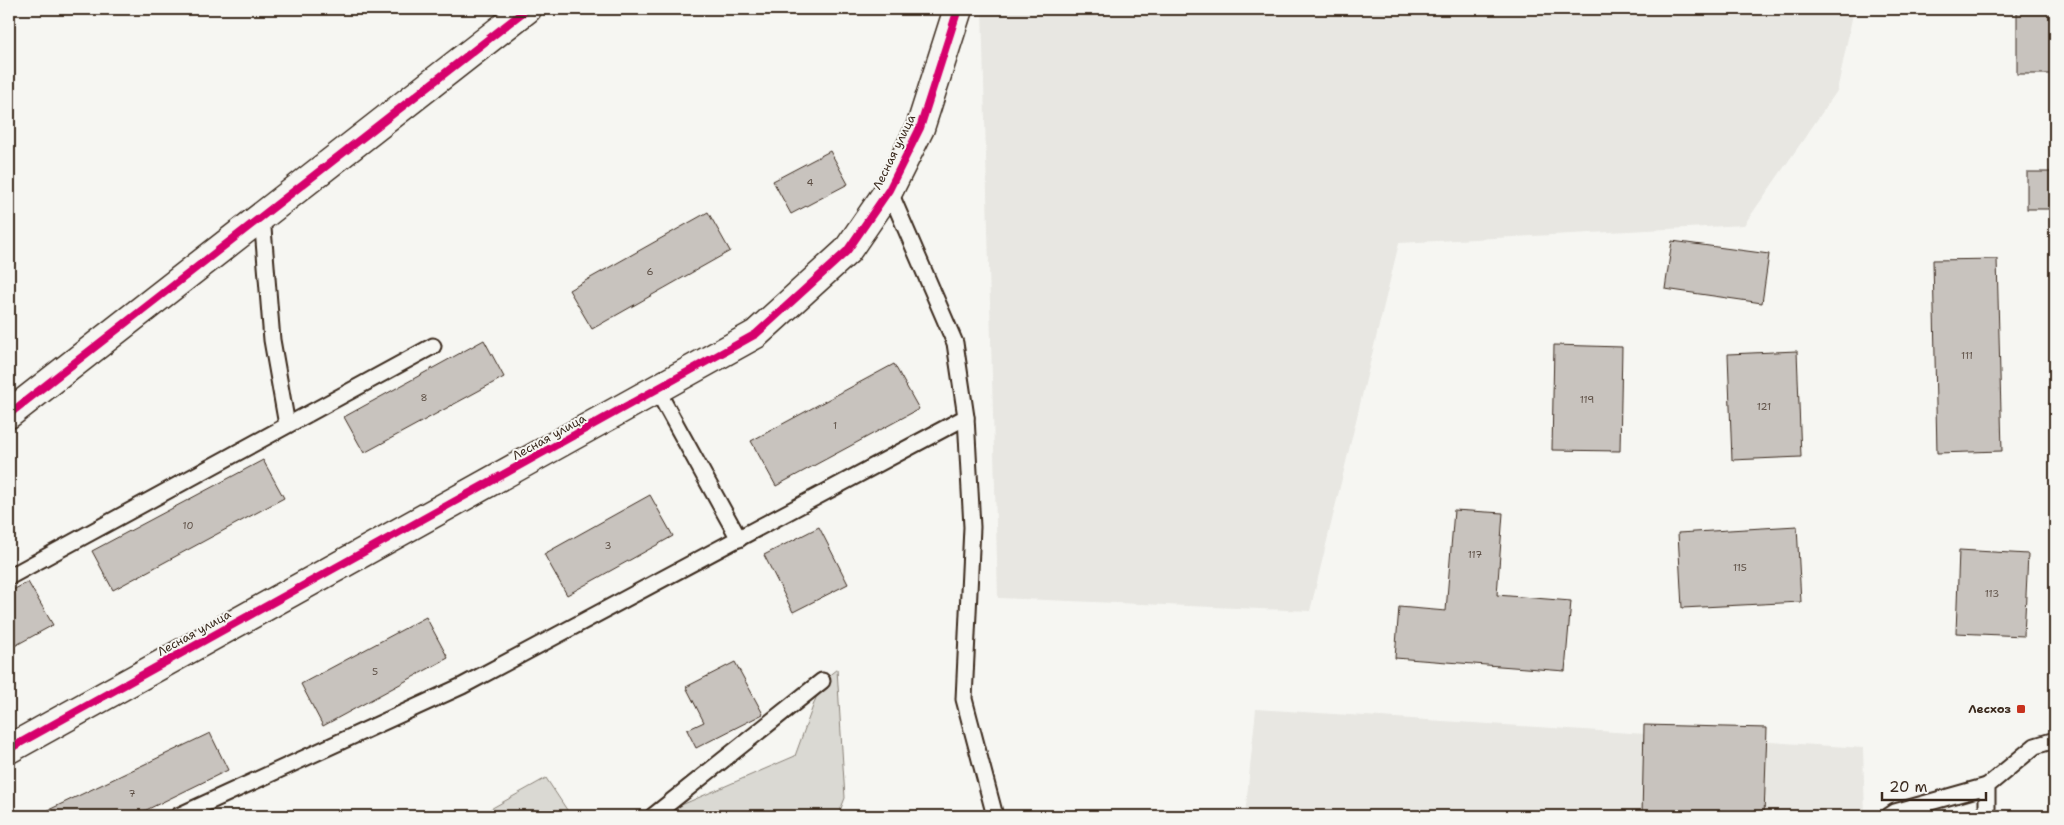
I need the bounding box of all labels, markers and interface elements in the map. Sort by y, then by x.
street label: Лесная улица [869,111,919,192]
house number: 4 [807,176,814,189]
house number: 6 [647,265,654,278]
house number: 111 [1961,349,1973,362]
house number: 8 [421,391,428,404]
house number: 119 [1580,393,1594,406]
house number: 121 [1757,400,1771,413]
street label: Лесная улица [509,410,589,464]
house number: 1 [833,419,837,432]
house number: 10 [183,519,193,532]
house number: 3 [605,539,612,552]
house number: 117 [1468,548,1482,561]
house number: 115 [1733,561,1747,574]
house number: 113 [1985,587,1999,600]
street label: Лесная улица [154,606,234,660]
house number: 5 [372,665,378,678]
place label: Лесхоз [1968,701,2012,717]
marker: Лесхоз [2015,703,2027,715]
scale bar [1882,770,1985,802]
text: 20 m [1889,777,1928,797]
house number: 7 [129,787,136,800]

